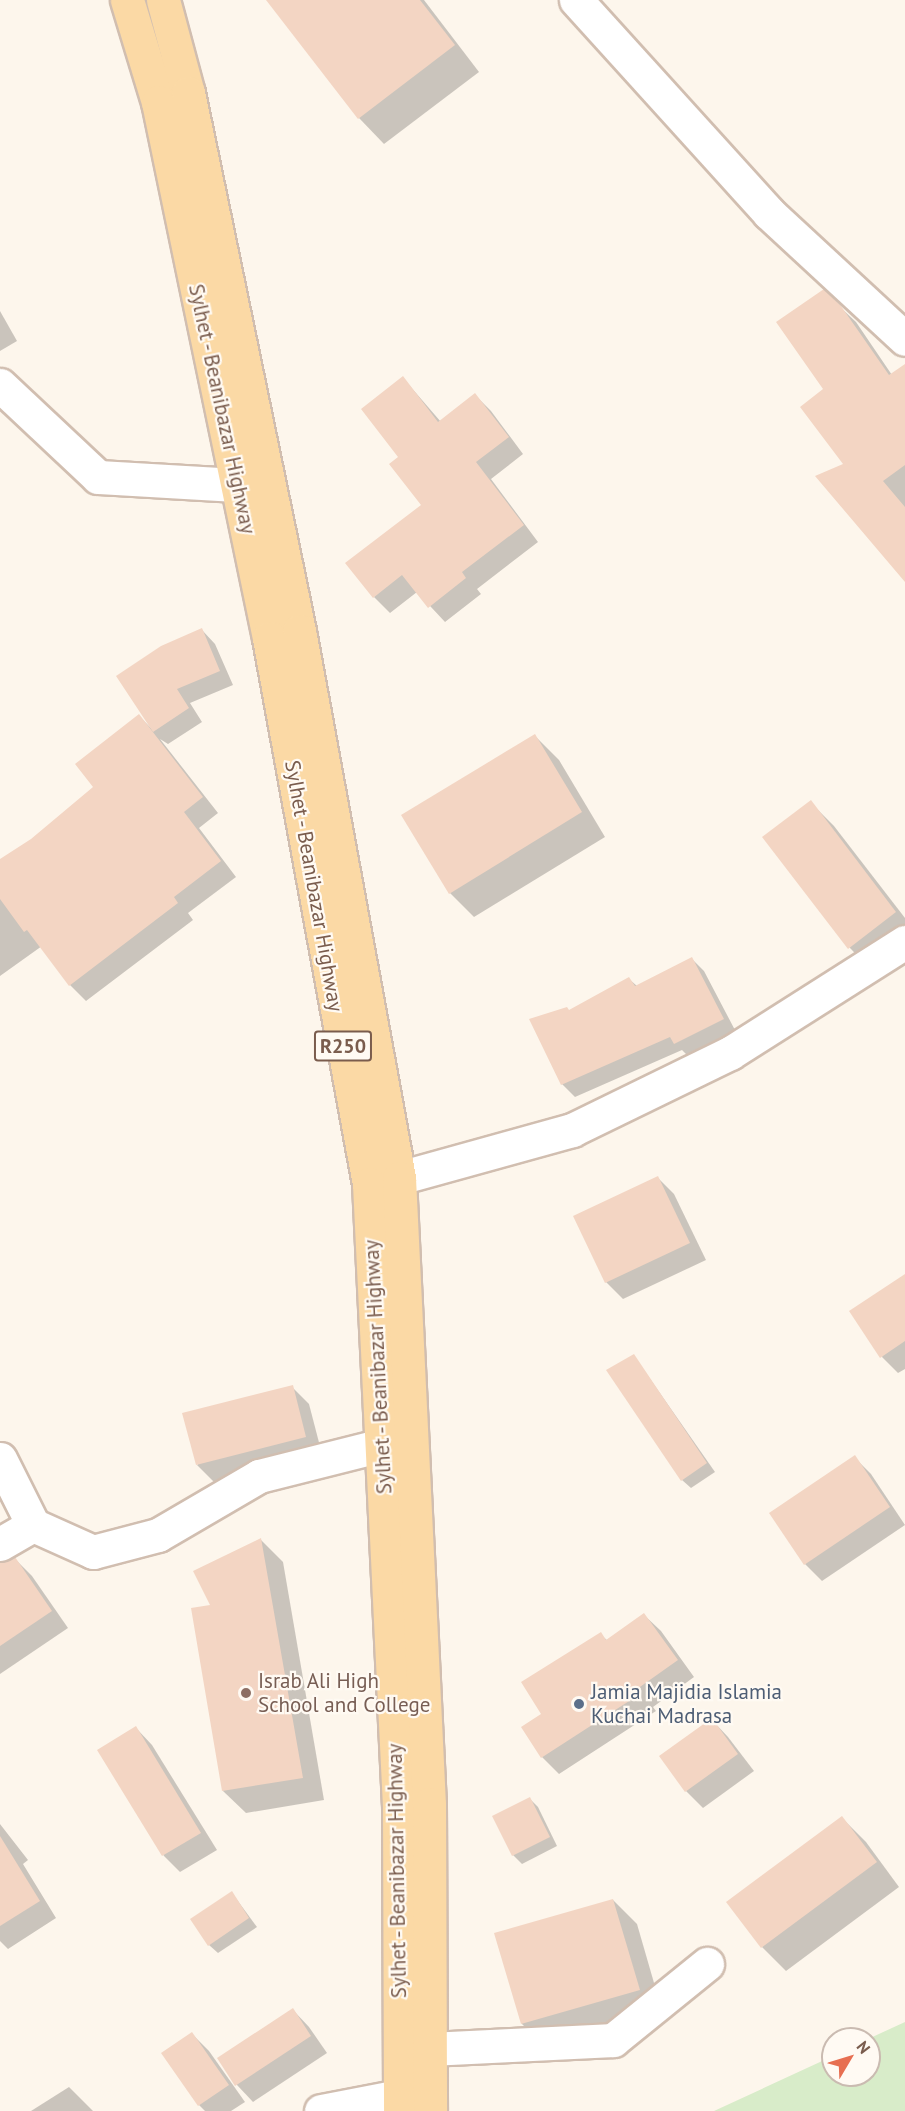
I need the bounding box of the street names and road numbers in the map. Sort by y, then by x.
street label: Sylhet - Beanibazar Highway [183,280,261,538]
street label: Sylhet - Beanibazar Highway [279,757,349,1015]
road number: R250 [313,1029,373,1063]
street label: Sylhet - Beanibazar Highway [359,1238,397,1496]
street label: Sylhet - Beanibazar Highway [382,1742,412,2000]

